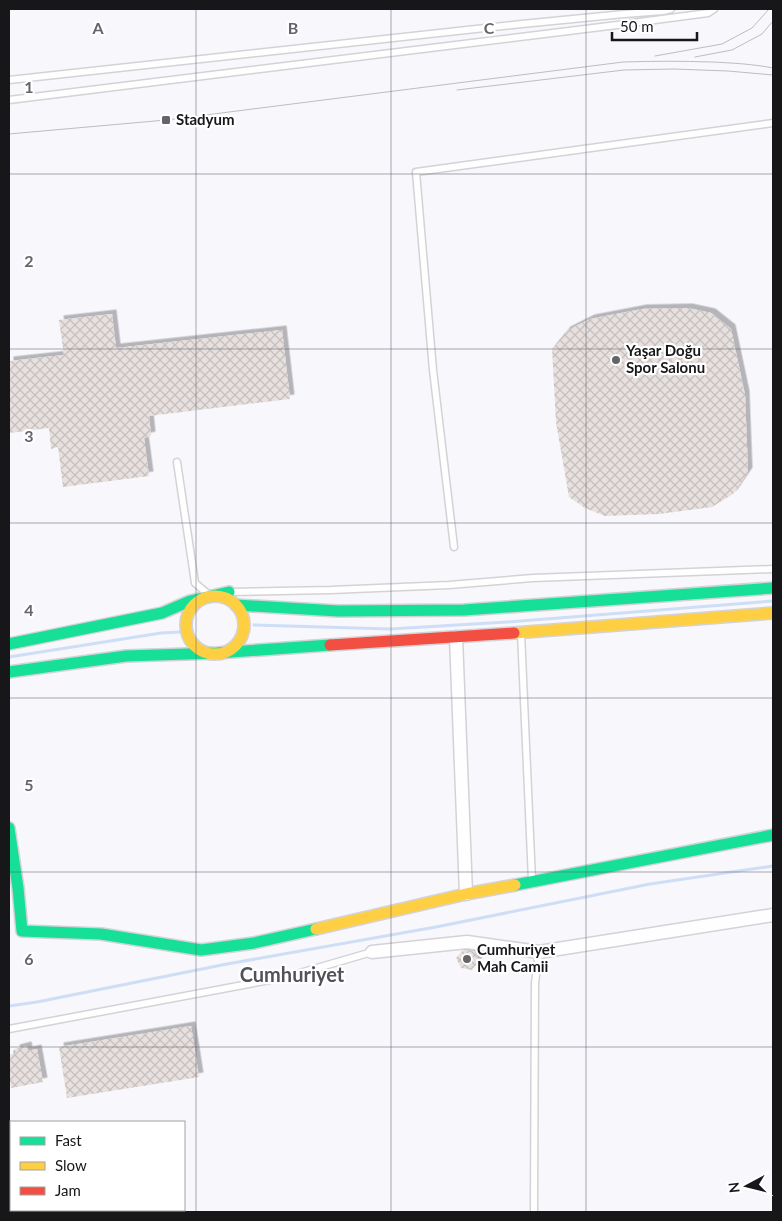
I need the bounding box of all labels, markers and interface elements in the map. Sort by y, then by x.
scale bar [612,10,697,42]
text: 50 m [620,17,654,35]
text: A [91,18,104,37]
text: B [288,18,298,37]
text: C [484,18,495,37]
text: 1 [24,77,34,96]
place label: Stadyum [176,110,235,128]
marker: Stadyum [160,114,172,126]
text: 2 [24,251,34,270]
place label: Yaşar Doğu Spor Salonu [625,341,705,376]
marker: Yaşar Doğu Spor Salonu [610,354,622,366]
text: 3 [24,426,34,445]
text: 4 [24,600,34,619]
text: 5 [24,775,34,794]
place label: Cumhuriyet Mah Camii [477,940,556,975]
text: 6 [24,949,34,968]
marker: Cumhuriyet Mah Camii [461,953,473,965]
district label: Cumhuriyet [240,962,345,986]
legend [10,1121,185,1211]
text: Fast [55,1131,82,1149]
text: Slow [55,1156,87,1174]
north arrow [722,1161,772,1211]
text: Jam [55,1181,81,1199]
text: N [725,1181,743,1194]

